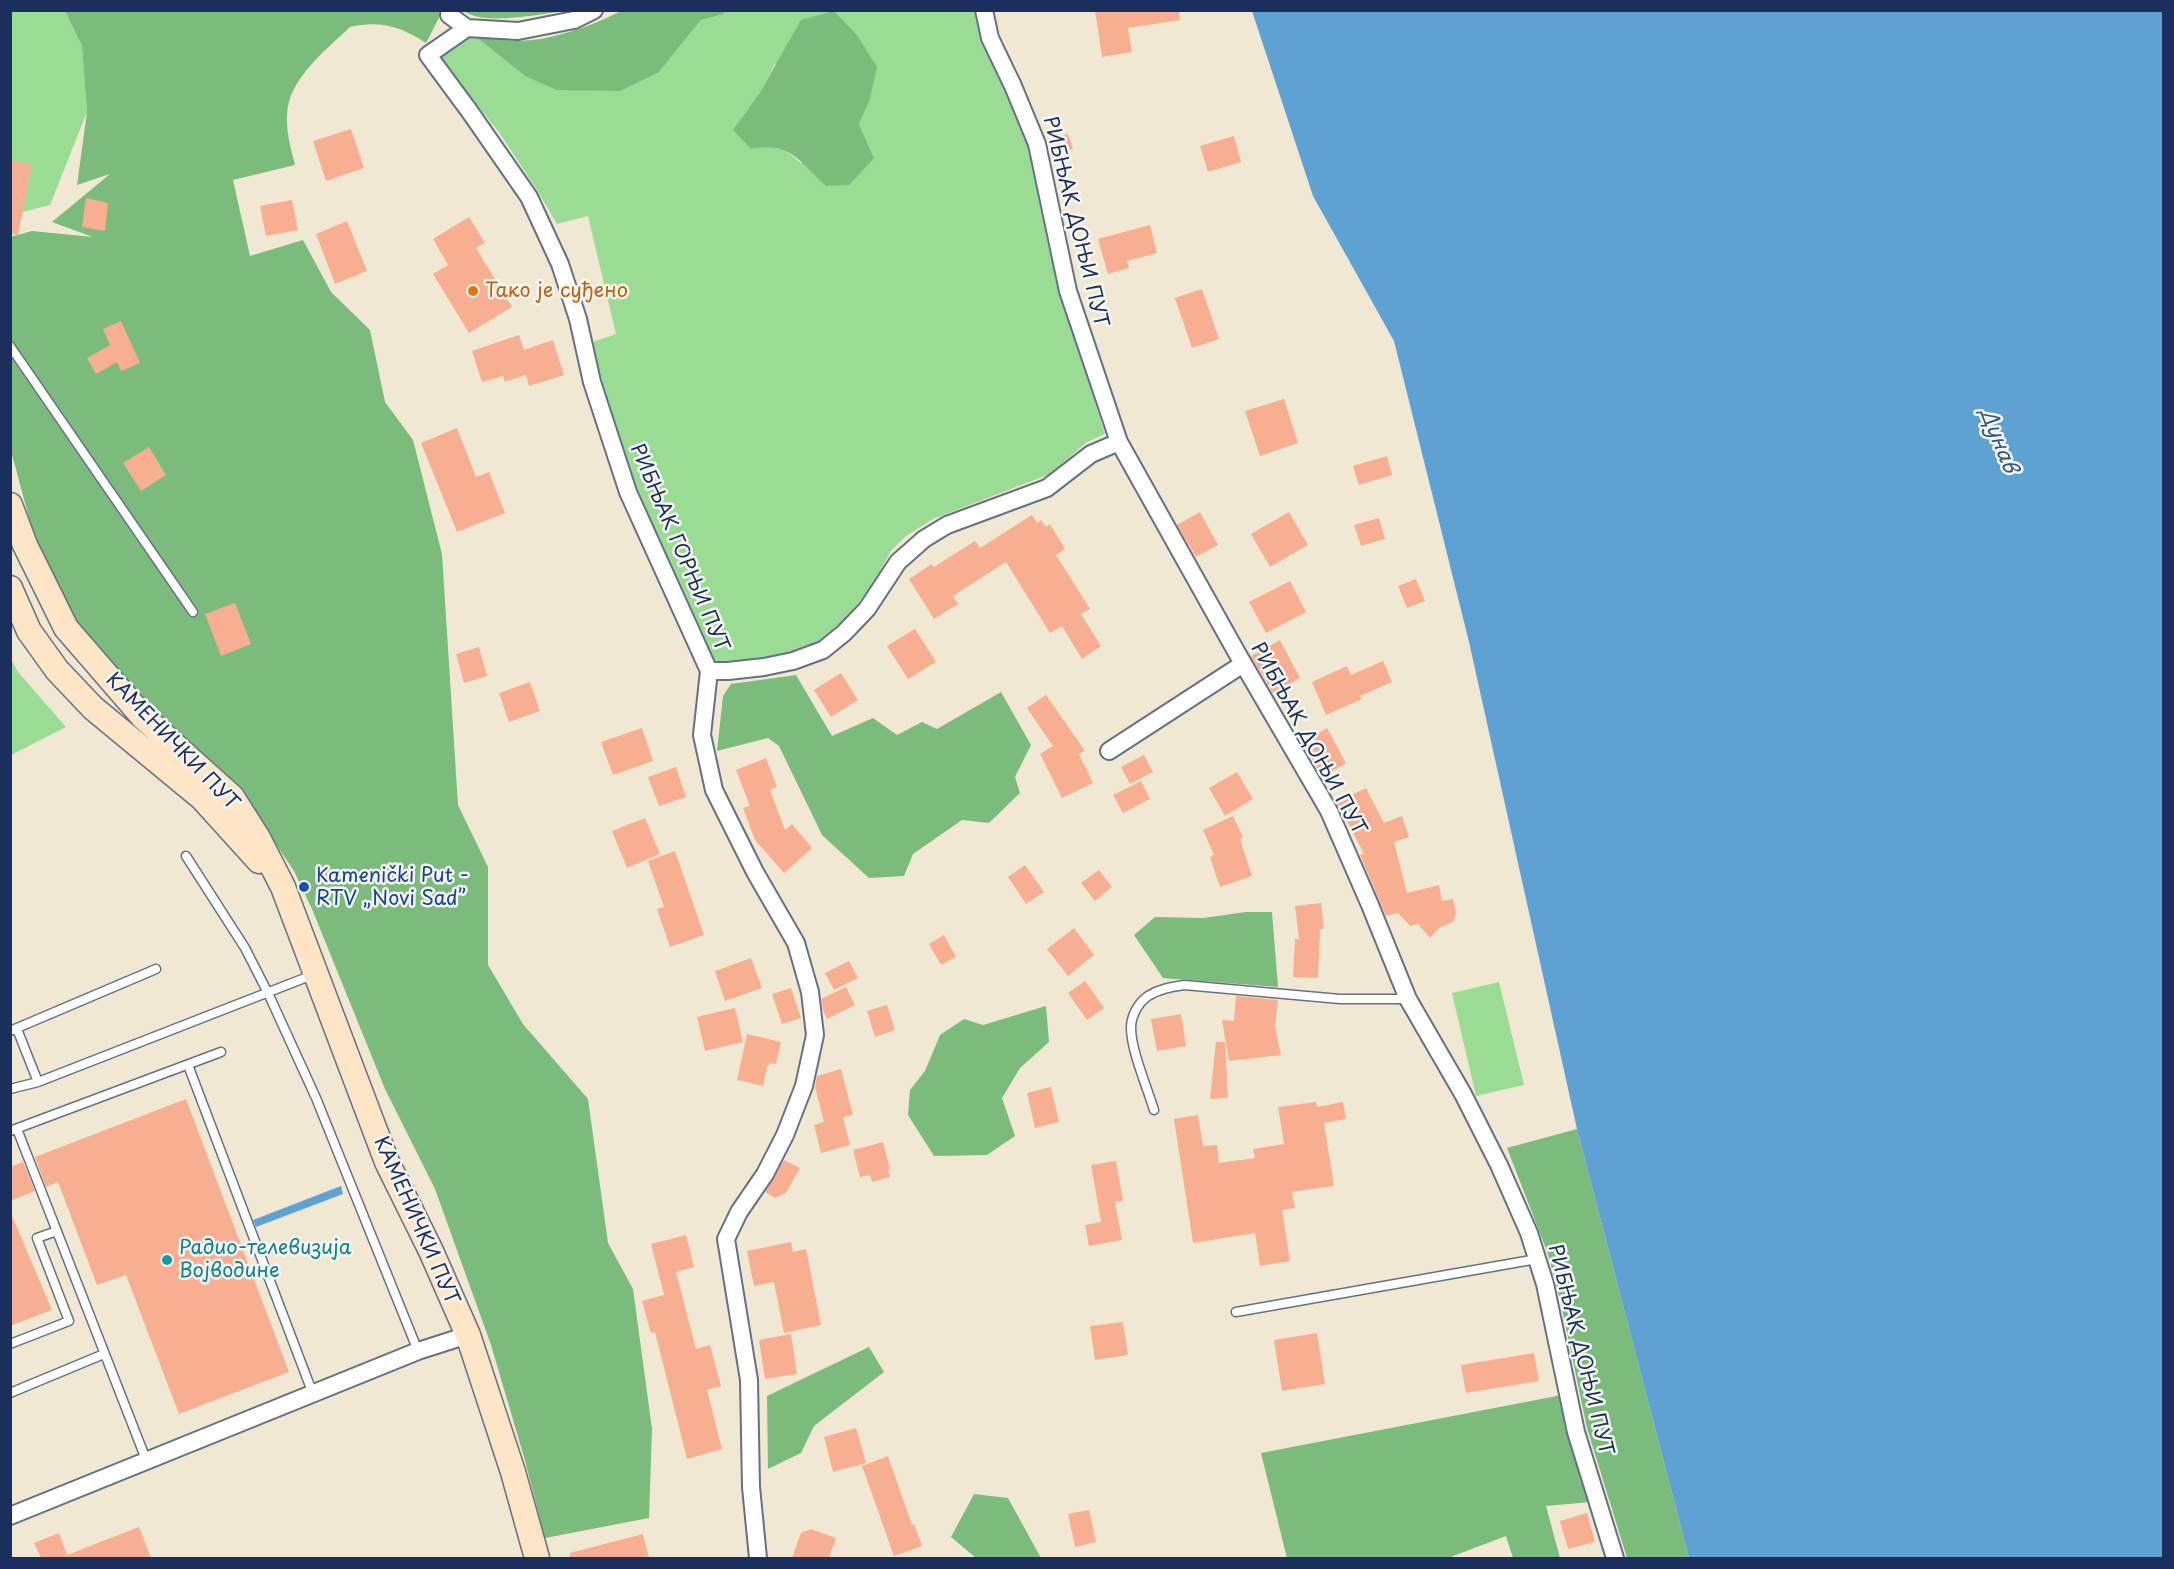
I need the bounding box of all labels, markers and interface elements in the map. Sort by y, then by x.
street label: РИБЊАК ДОЊИ ПУТ [1037,114,1113,330]
place label: Тако је суђено [485,279,628,303]
marker: Тако је суђено [466,284,480,298]
water label: Дунав [1974,405,2022,477]
street label: РИБЊАК ГОРЊИ ПУТ [624,440,734,656]
street label: РИБЊАК ДОЊИ ПУТ [1245,639,1371,839]
street label: КАМЕНИЧКИ ПУТ [100,668,244,816]
place label: Kamenički Put - RTV „Novi Sad” [316,864,469,911]
marker: Kamenički Put - RTV „Novi Sad” [297,880,311,894]
street label: КАМЕНИЧКИ ПУТ [368,1133,464,1309]
place label: Радио-телевизија Војводине [179,1236,351,1283]
street label: РИБЊАК ДОЊИ ПУТ [1542,1242,1618,1458]
marker: Радио-телевизија Војводине [160,1253,174,1267]

